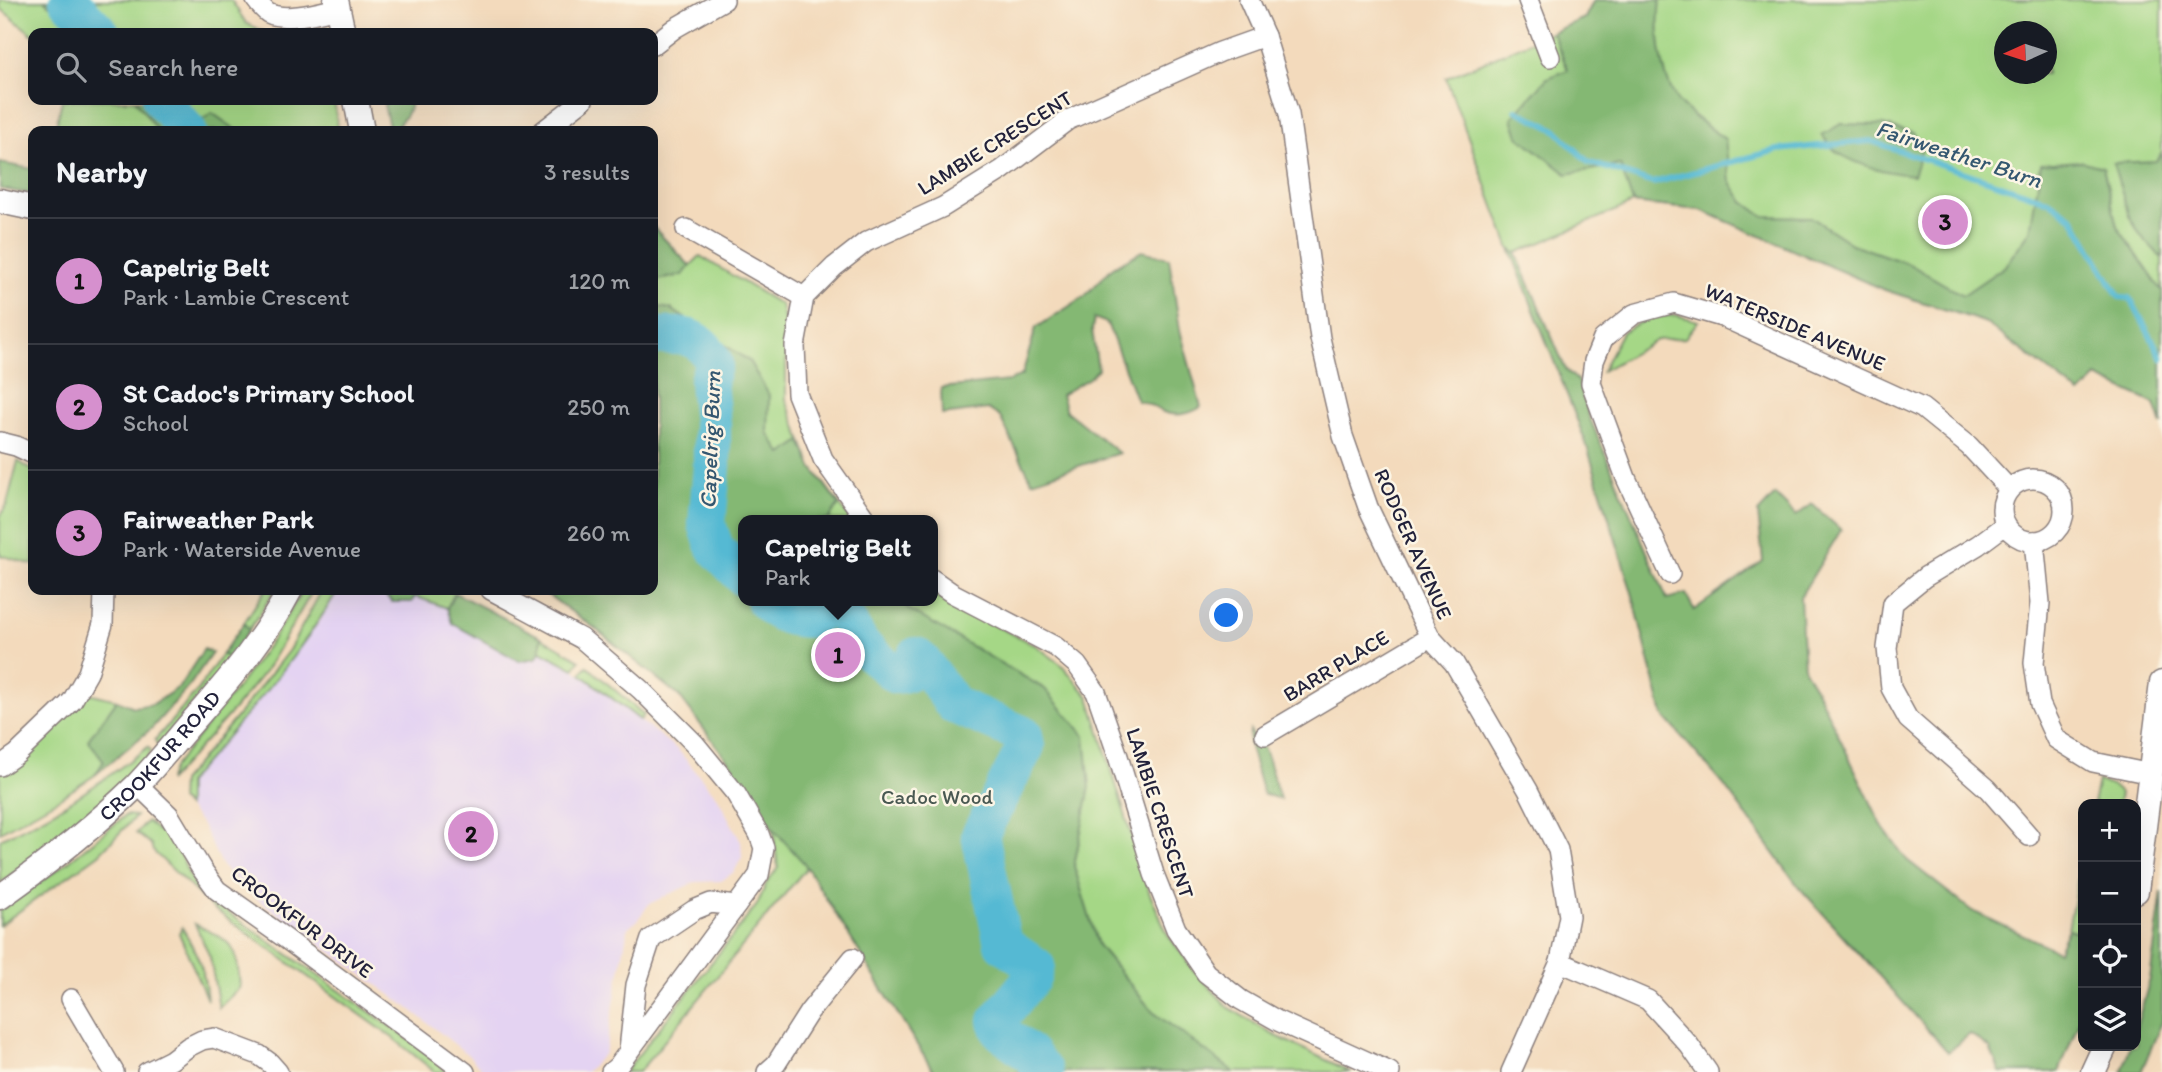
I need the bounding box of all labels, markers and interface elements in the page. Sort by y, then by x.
north arrow [1994,21,2057,84]
search box [28,28,658,105]
icon: search [52,48,90,86]
text: Search here [108,51,238,83]
street label: LAMBIE CRESCENT [913,85,1077,200]
water label: Fairweather Burn [1873,114,2045,194]
text: Nearby [56,153,147,190]
text: 3 results [544,158,630,186]
pin: 3 [1922,196,1968,248]
text: Capelrig Belt [123,251,269,283]
text: 1 [74,267,84,295]
text: 120 m [569,267,630,295]
street label: WATERSIDE AVENUE [1701,277,1890,376]
text: Park · Lambie Crescent [123,283,349,311]
water label: Capelrig Burn [694,370,726,509]
text: St Cadoc's Primary School [123,377,414,409]
text: 2 [73,393,85,421]
text: 250 m [567,393,630,421]
text: School [123,409,188,437]
street label: RODGER AVENUE [1369,465,1458,623]
text: Fairweather Park [123,503,314,535]
popup [738,515,938,606]
text: 3 [73,519,85,547]
text: 260 m [567,519,630,547]
text: Capelrig Belt [765,531,911,563]
text: Park · Waterside Avenue [123,535,361,563]
text: Park [765,563,810,591]
your location [1209,598,1243,632]
street label: BARR PLACE [1278,624,1393,707]
pin: 1 [815,629,861,681]
street label: CROOKFUR ROAD [94,685,226,826]
street label: LAMBIE CRESCENT [1121,724,1200,901]
park label: Cadoc Wood [881,784,993,809]
map controls [2078,799,2141,1051]
button: + [2078,799,2141,862]
pin: 2 [448,808,494,860]
street label: CROOKFUR DRIVE [226,860,378,983]
button: − [2078,862,2141,925]
button: locate [2078,925,2141,988]
button: layers [2078,988,2141,1051]

